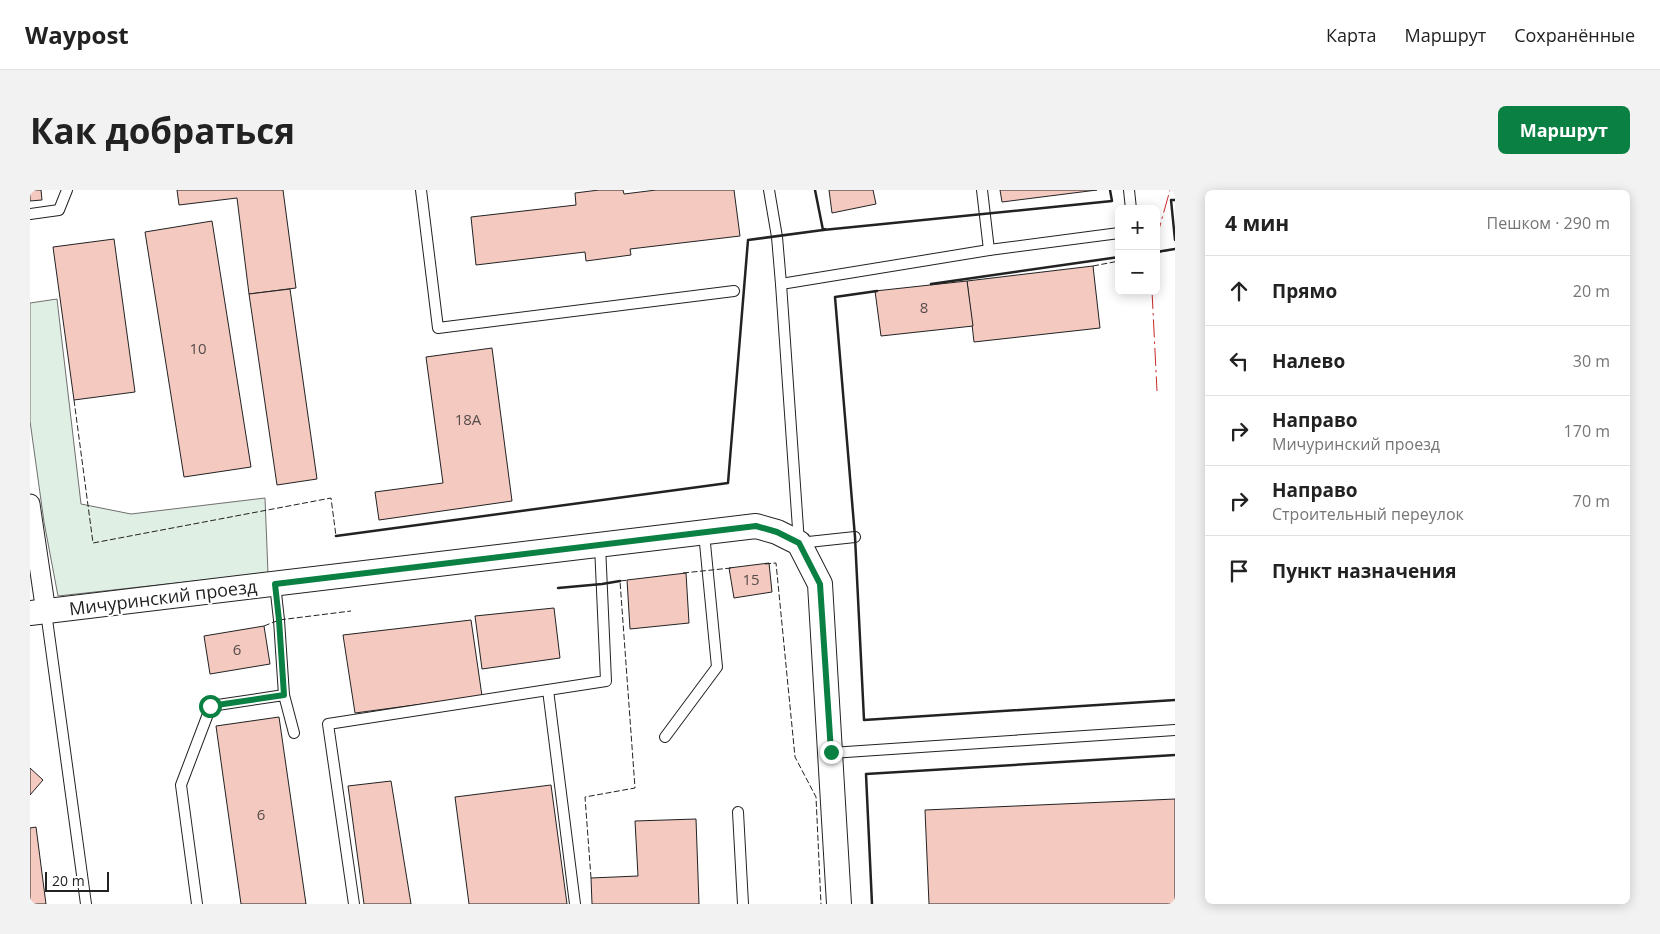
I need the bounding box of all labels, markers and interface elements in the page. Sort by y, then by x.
text: Waypost [25,18,129,51]
text: Карта [1326,23,1376,47]
text: Маршрут [1404,23,1486,47]
text: Сохранённые [1514,23,1635,47]
button: Маршрут [1498,106,1630,154]
text: Как добраться [30,107,295,154]
map controls [1115,205,1160,295]
button: + [1115,205,1160,250]
text: 4 мин [1225,209,1289,237]
text: Пешком · 290 m [1487,212,1610,234]
button: − [1115,250,1160,295]
icon: ahead [1225,277,1253,305]
text: Прямо [1272,278,1337,304]
text: 20 m [1573,280,1610,302]
house number: 8 [920,297,928,317]
house number: 10 [189,338,207,358]
icon: left [1225,347,1253,375]
text: Налево [1272,348,1345,374]
text: 30 m [1573,350,1610,372]
text: Направо [1272,407,1358,433]
house number: 18А [455,409,482,429]
icon: right [1225,417,1253,445]
text: 170 m [1564,420,1610,442]
text: Мичуринский проезд [1272,433,1440,455]
text: Направо [1272,477,1358,503]
icon: right [1225,487,1253,515]
text: 70 m [1573,490,1610,512]
text: Строительный переулок [1272,503,1464,525]
icon: arrive [1225,557,1253,585]
text: Пункт назначения [1272,558,1457,584]
house number: 15 [742,569,760,589]
street label: Мичуринский проезд [68,574,258,620]
house number: 6 [233,639,241,659]
route start [199,695,222,718]
route end [820,741,843,764]
house number: 6 [257,804,265,824]
scale bar [45,869,109,892]
text: 20 m [52,871,85,890]

